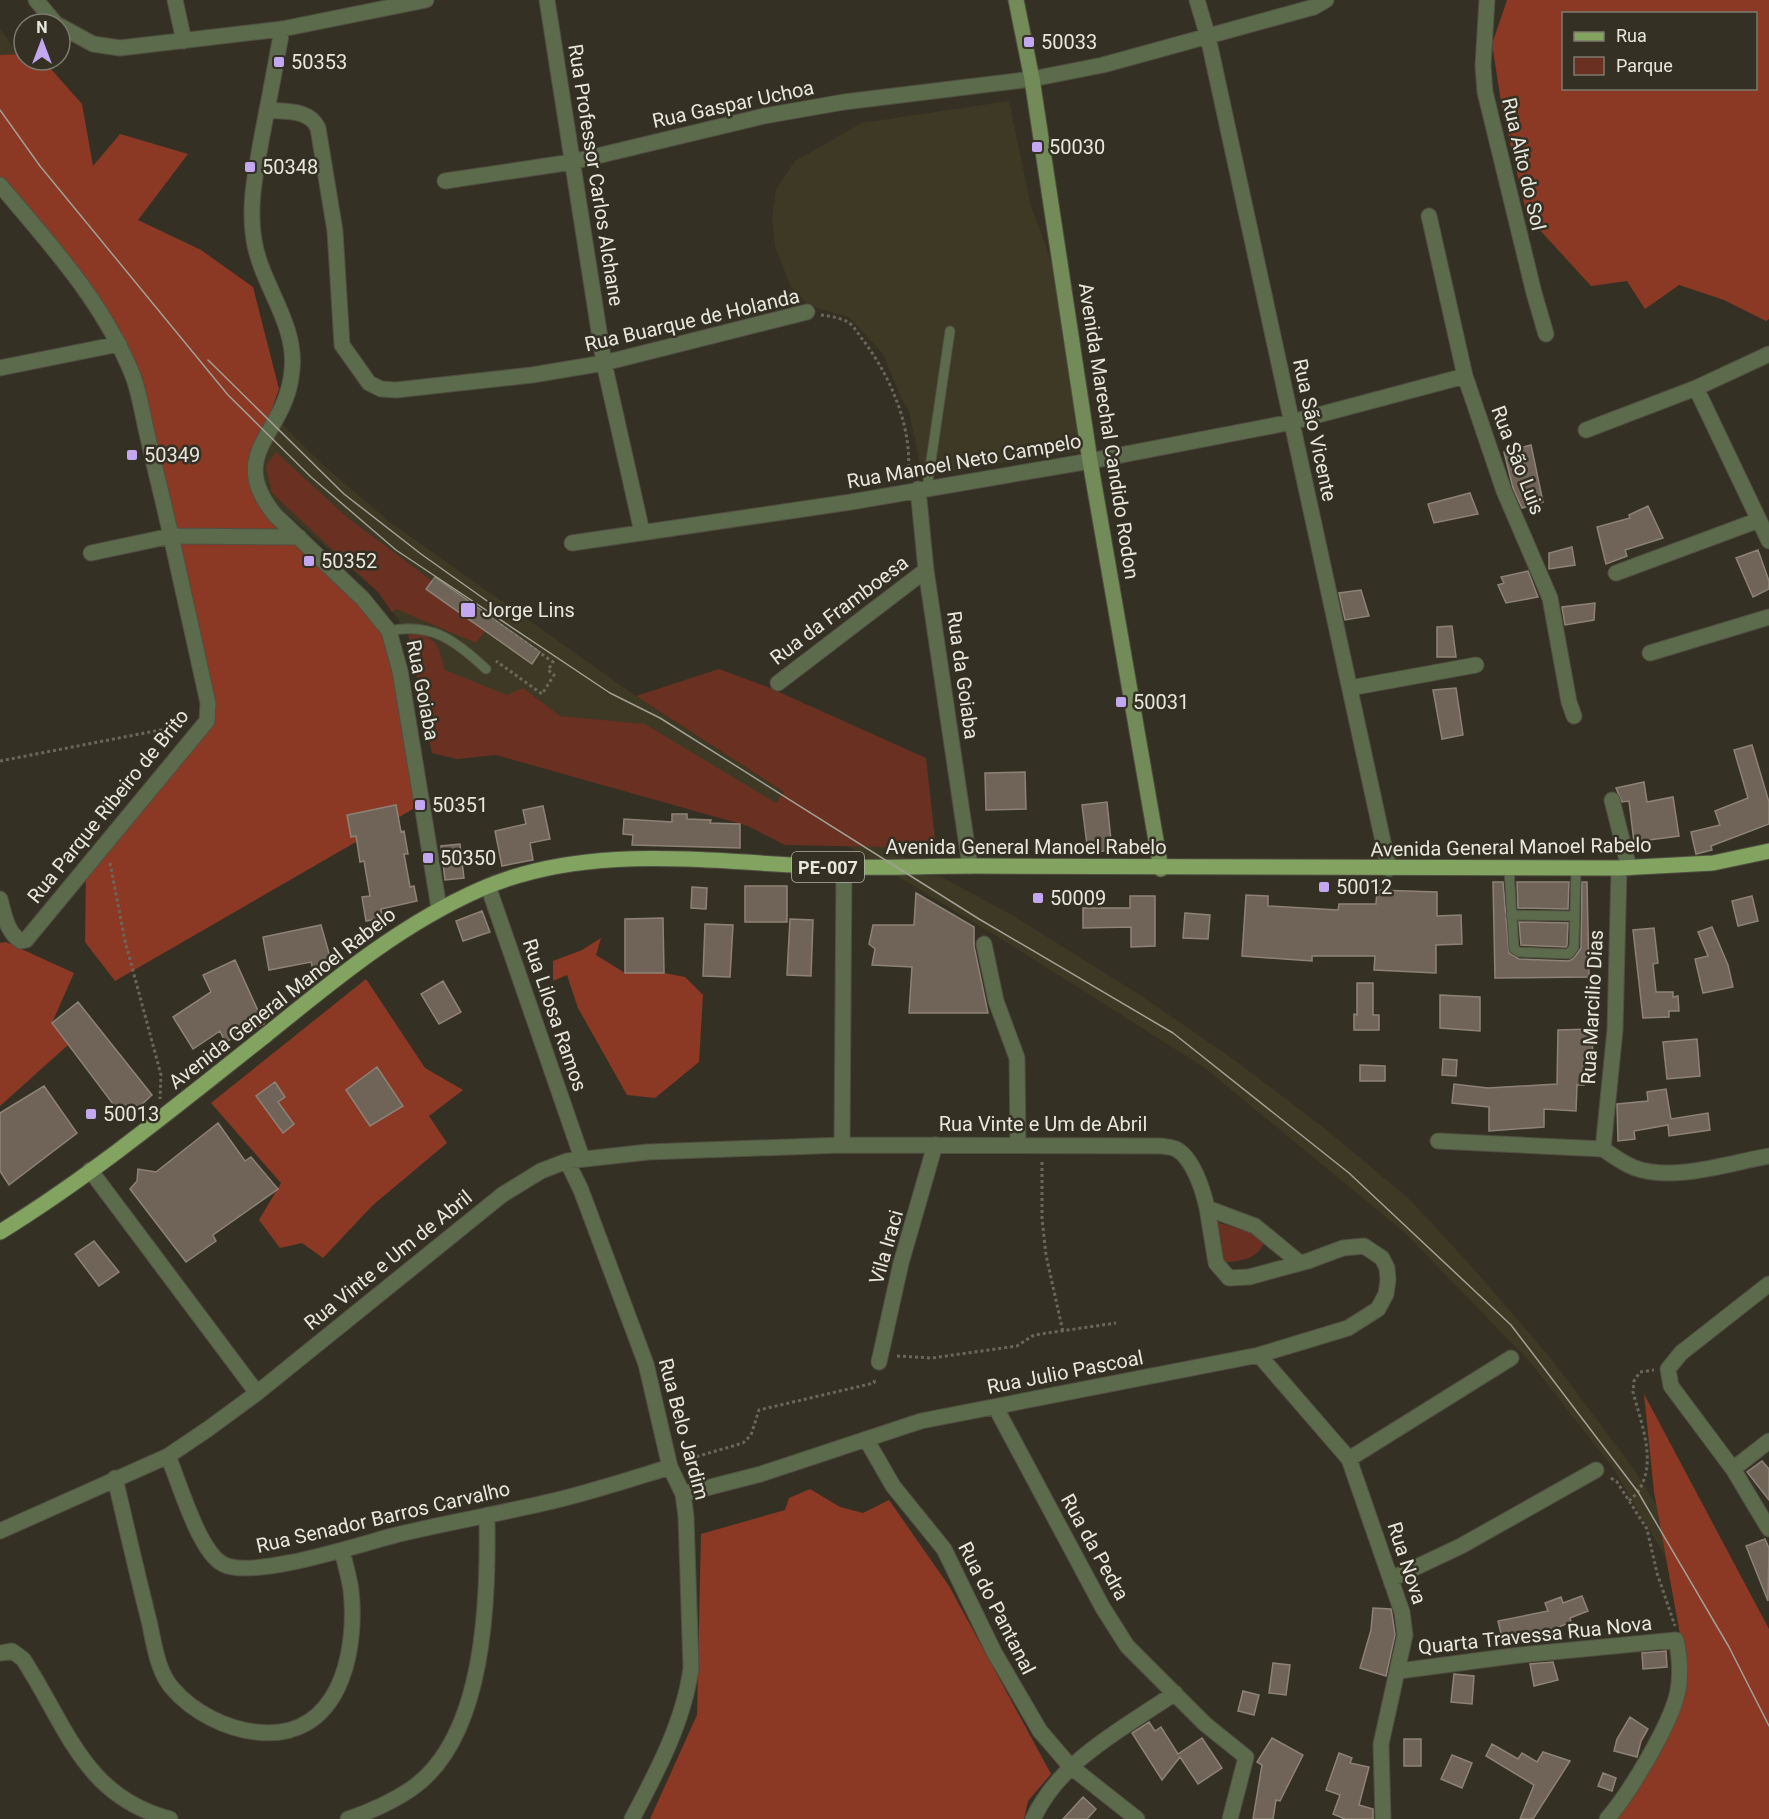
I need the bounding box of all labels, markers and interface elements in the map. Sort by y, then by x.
north arrow [12,12,72,72]
legend [1562,12,1757,90]
text: N [36,18,48,37]
text: Rua [1616,25,1647,46]
place label: 50033 [1041,30,1097,54]
marker: 50033 [1022,35,1036,49]
street label: Rua Professor Carlos Alchane [563,42,629,308]
place label: 50353 [291,50,347,74]
marker: 50353 [272,55,286,69]
text: Parque [1616,55,1673,76]
street label: Rua Gaspar Uchoa [650,75,816,133]
street label: Rua Alto do Sol [1497,95,1551,233]
place label: 50030 [1049,135,1105,159]
marker: 50030 [1030,140,1044,154]
place label: 50348 [262,155,318,179]
marker: 50348 [243,160,257,174]
street label: Avenida Marechal Candido Rodon [1074,281,1144,581]
street label: Rua Buarque de Holanda [582,284,802,356]
street label: Rua São Vicente [1288,356,1342,504]
street label: Rua São Luis [1486,402,1550,518]
street label: Rua Manoel Neto Campelo [845,429,1083,493]
place label: 50349 [144,443,200,467]
marker: 50349 [125,448,139,462]
place label: 50352 [321,549,377,573]
street label: Rua da Framboesa [765,550,913,670]
marker: 50352 [302,554,316,568]
place label: Jorge Lins [482,598,575,622]
marker: Jorge Lins [459,601,477,619]
street label: Rua da Goiaba [942,609,984,741]
street label: Rua Goiaba [401,638,445,742]
place label: 50031 [1133,690,1189,714]
marker: 50031 [1114,695,1128,709]
street label: Rua Parque Ribeiro de Brito [22,704,194,908]
place label: 50351 [432,793,488,817]
marker: 50351 [413,798,427,812]
street label: Avenida General Manoel Rabelo [1370,833,1652,861]
street label: Avenida General Manoel Rabelo [885,835,1167,859]
place label: 50350 [440,846,496,870]
marker: 50350 [421,851,435,865]
road number: PE-007 [792,852,864,882]
place label: 50012 [1336,875,1392,899]
marker: 50012 [1317,880,1331,894]
place label: 50009 [1050,886,1106,910]
marker: 50009 [1031,891,1045,905]
street label: Avenida General Manoel Rabelo [164,902,400,1094]
street label: Rua Marcilio Dias [1576,929,1608,1085]
street label: Rua Lilosa Ramos [518,936,592,1094]
place label: 50013 [103,1102,159,1126]
marker: 50013 [84,1107,98,1121]
street label: Rua Vinte e Um de Abril [939,1112,1147,1136]
street label: Rua Vinte e Um de Abril [299,1185,477,1335]
street label: Vila Iraci [864,1207,908,1287]
street label: Rua Julio Pascoal [985,1345,1145,1399]
street label: Rua Belo Jardim [654,1356,714,1502]
street label: Rua Senador Barros Carvalho [254,1476,512,1558]
street label: Rua da Pedra [1056,1490,1134,1604]
street label: Rua Nova [1382,1519,1432,1607]
street label: Rua do Pantanal [953,1538,1041,1678]
street label: Quarta Travessa Rua Nova [1417,1611,1653,1659]

